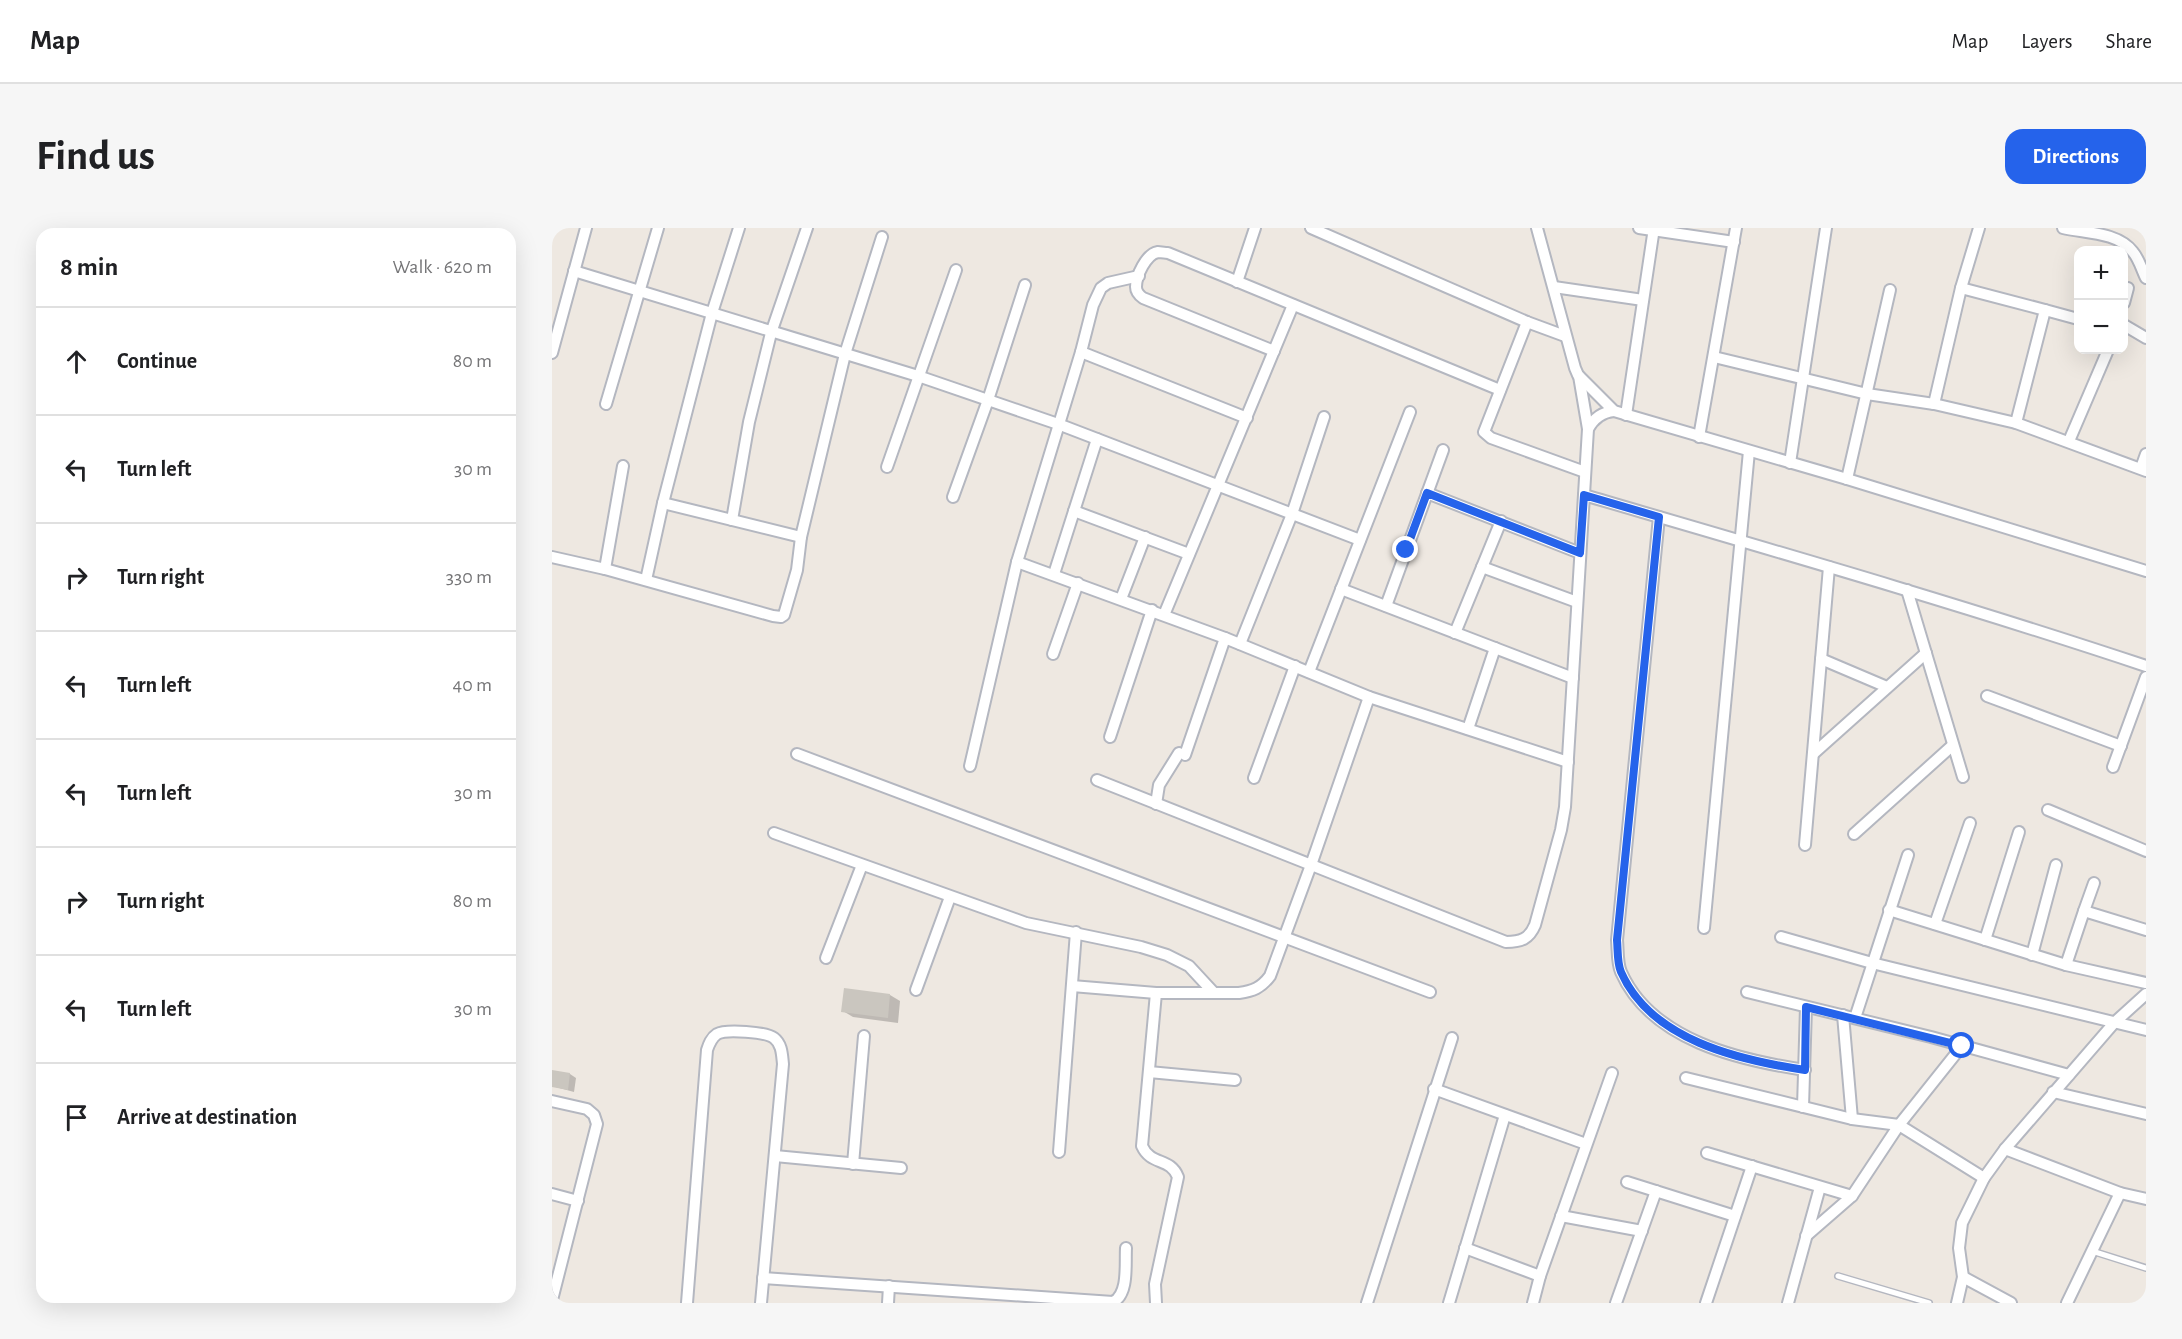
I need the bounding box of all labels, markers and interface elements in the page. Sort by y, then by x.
text: Map [30,27,80,55]
text: Map [1952,31,1988,52]
text: Layers [2021,31,2072,52]
text: Share [2105,31,2152,52]
button: Directions [2005,129,2146,184]
text: Find us [36,135,155,177]
map controls [2074,246,2128,354]
button: + [2074,246,2128,300]
text: 8 min [60,254,118,280]
text: Walk · 620 m [392,257,492,277]
button: − [2074,300,2128,354]
icon: ahead [60,345,93,378]
text: Continue [117,350,197,372]
text: 80 m [453,351,492,371]
icon: left [60,453,93,486]
text: Turn left [117,458,191,480]
text: 30 m [454,459,492,479]
route end [1392,536,1418,562]
icon: right [60,561,93,594]
text: Turn right [117,566,204,588]
text: 330 m [446,567,492,587]
icon: left [60,669,93,702]
text: Turn left [117,674,191,696]
text: 40 m [453,675,492,695]
icon: left [60,777,93,810]
text: Turn left [117,782,191,804]
text: 30 m [454,783,492,803]
icon: right [60,885,93,918]
text: Turn right [117,890,204,912]
text: 80 m [453,891,492,911]
icon: left [60,993,93,1026]
text: Turn left [117,998,191,1020]
text: 30 m [454,999,492,1019]
route start [1948,1032,1974,1058]
icon: arrive [60,1101,93,1134]
text: Arrive at destination [117,1106,297,1128]

